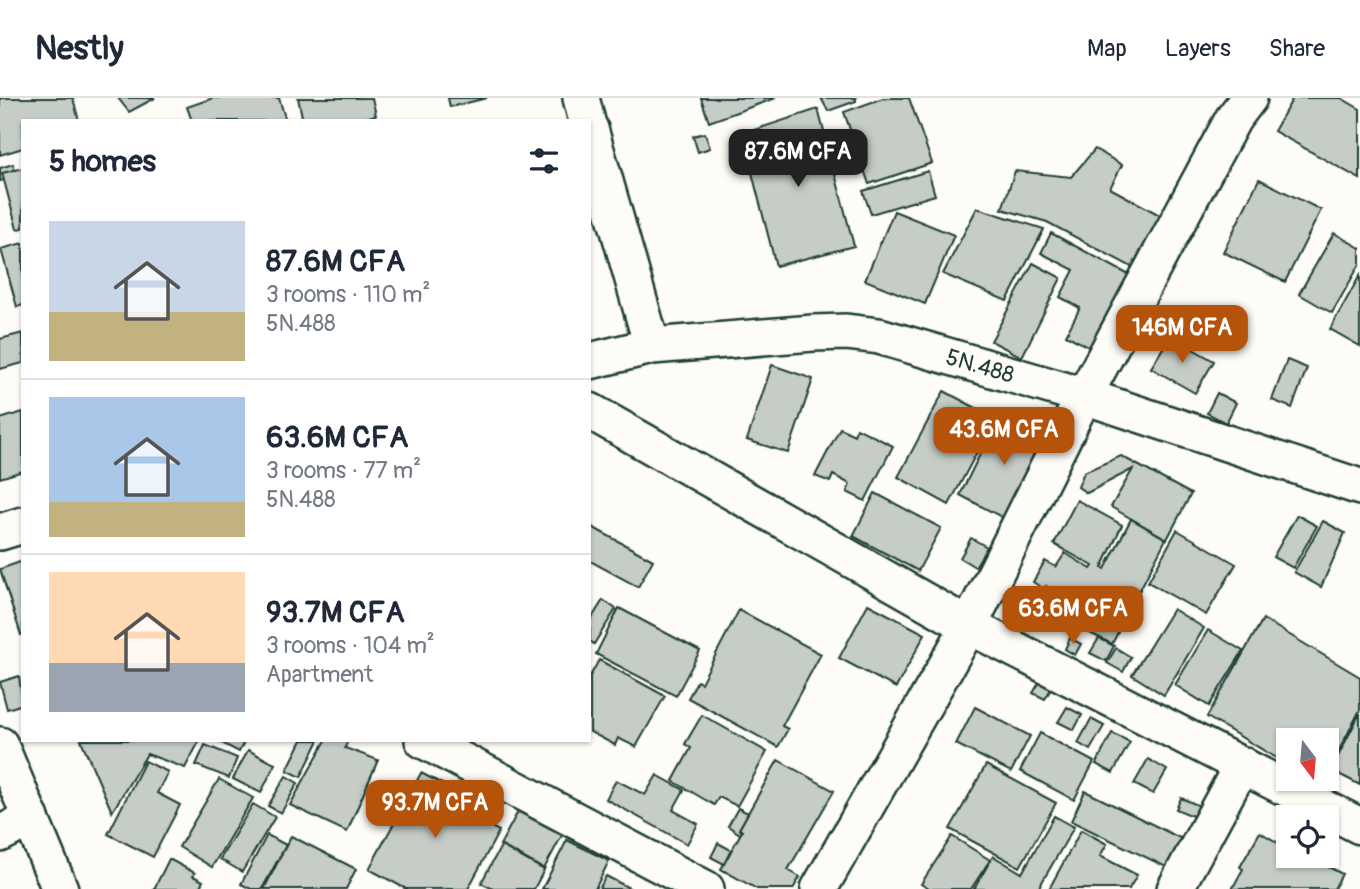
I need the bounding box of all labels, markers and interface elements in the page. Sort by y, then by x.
text: Nestly [35,28,124,69]
text: Map [1087,34,1127,63]
text: Layers [1165,34,1231,63]
text: Share [1269,34,1325,63]
pin: 87.6M CFA [718,130,878,189]
text: 87.6M CFA [745,137,851,166]
icon: filters [525,142,563,180]
text: 5 homes [49,143,156,180]
text: 87.6M CFA [266,243,405,280]
icon: home [105,249,189,333]
text: 3 rooms · 110 m² [266,280,430,309]
pin: 146M CFA [1110,306,1254,365]
text: 5N.488 [266,309,336,338]
text: 146M CFA [1132,313,1232,342]
street label: 5N.488 [943,342,1018,390]
pin: 43.6M CFA [924,408,1084,467]
text: 43.6M CFA [949,415,1059,444]
text: 63.6M CFA [266,419,408,456]
icon: home [105,425,189,509]
text: 3 rooms · 77 m² [266,456,421,485]
text: 5N.488 [266,485,336,514]
pin: 63.6M CFA [993,587,1153,646]
text: 93.7M CFA [266,594,405,631]
text: 63.6M CFA [1018,594,1128,623]
icon: home [105,600,189,684]
text: 3 rooms · 104 m² [266,631,435,660]
text: Apartment [266,660,373,689]
north arrow [1276,728,1339,791]
map controls [1276,728,1339,868]
pin: 93.7M CFA [355,780,515,840]
text: 93.7M CFA [382,788,488,817]
button: locate [1276,805,1339,868]

